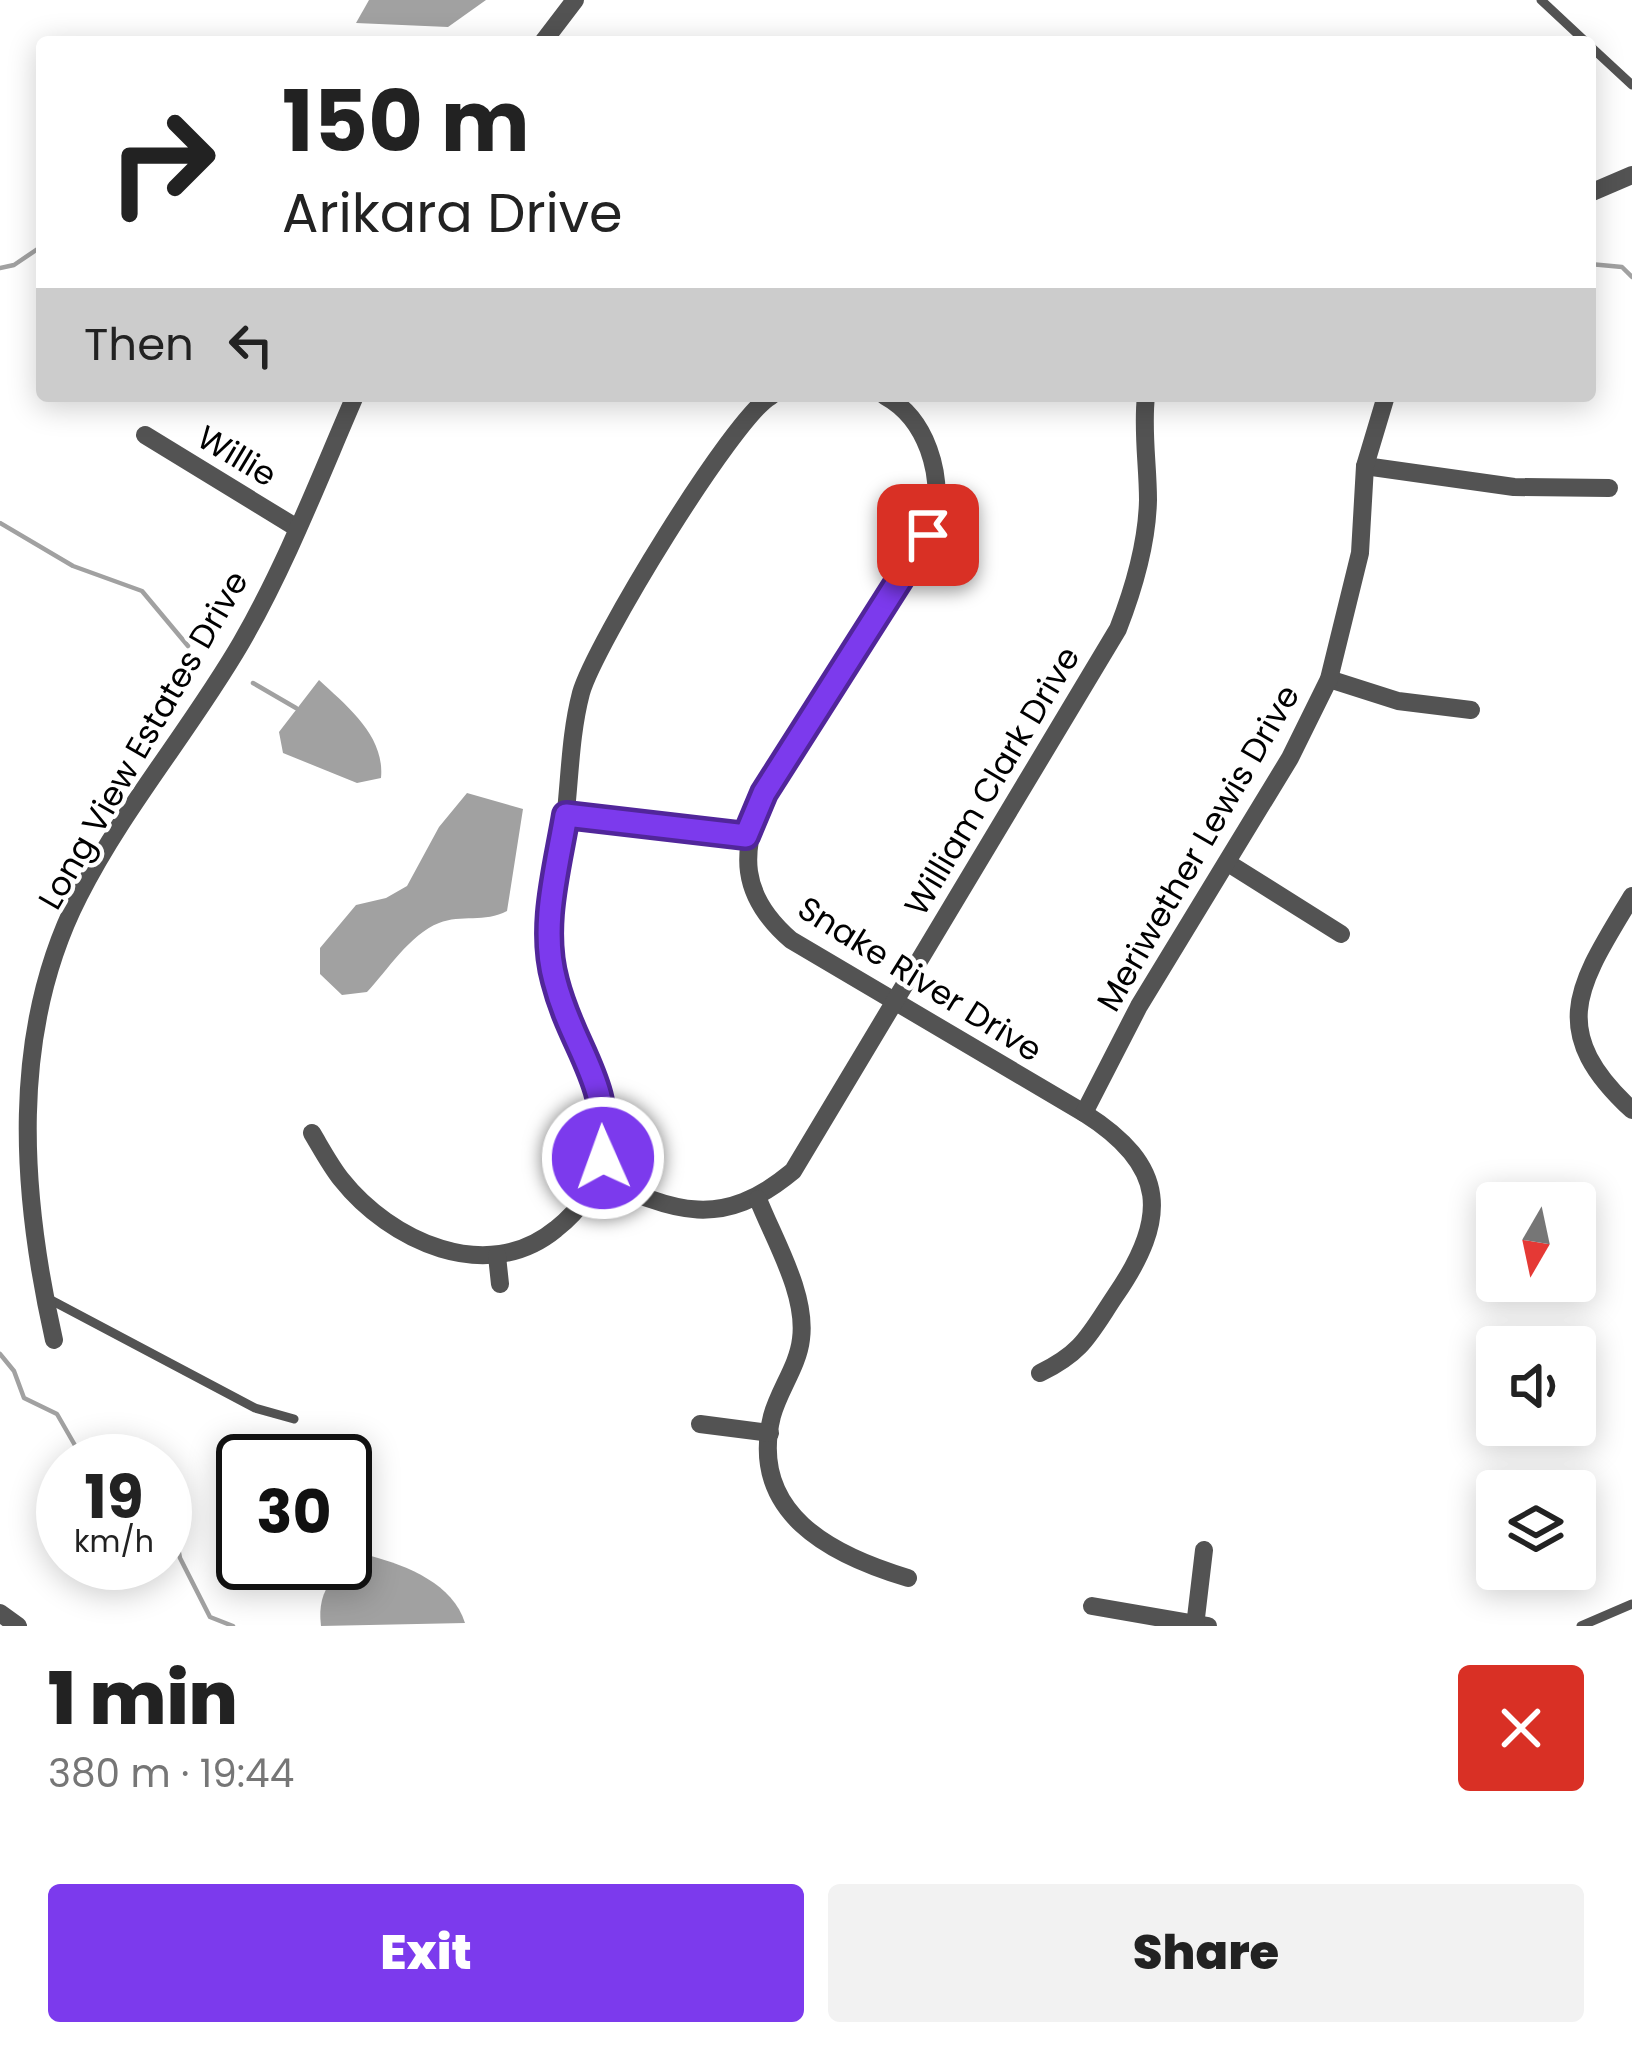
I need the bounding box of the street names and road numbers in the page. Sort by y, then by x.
street label: Willie [188,414,286,498]
street label: Long View Estates Drive [27,562,259,918]
street label: William Clark Drive [893,638,1091,924]
street label: Meriwether Lewis Drive [1085,676,1311,1020]
street label: Snake River Drive [789,885,1051,1073]

